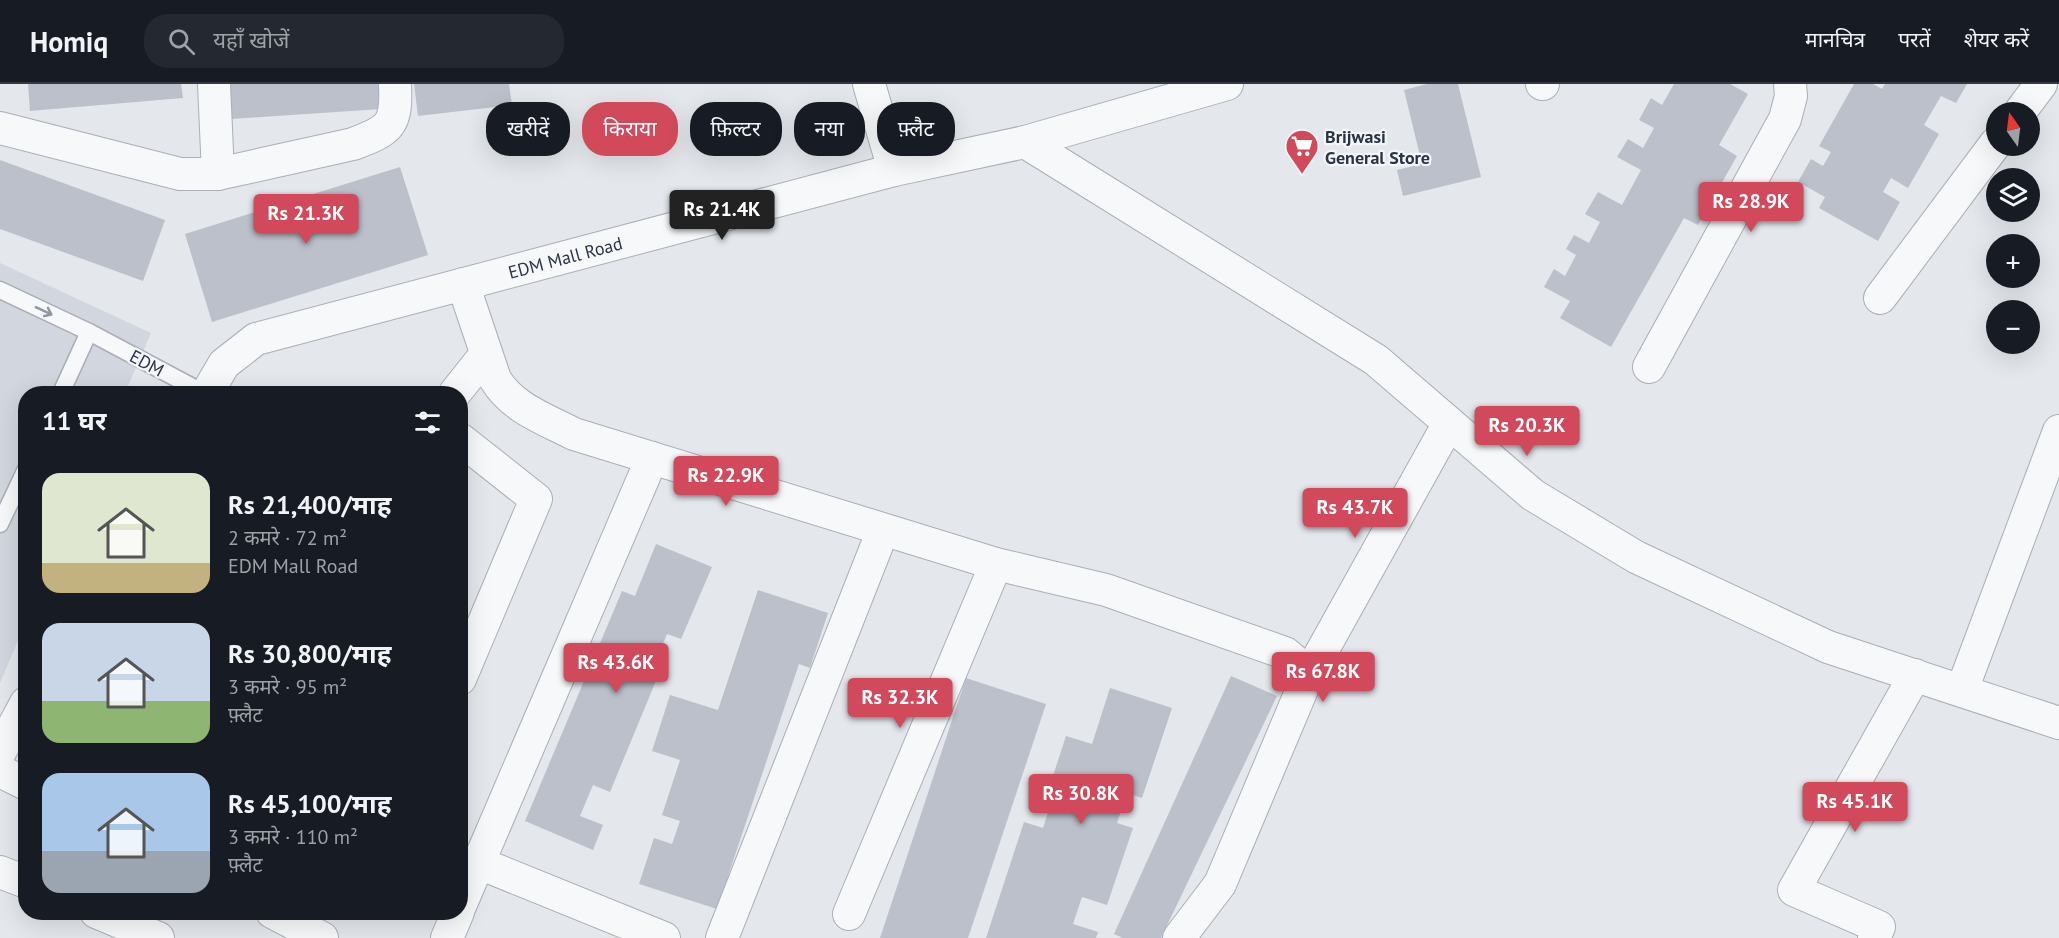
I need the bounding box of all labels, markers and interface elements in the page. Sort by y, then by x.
search box [144,14,564,68]
text: Homiq [30,23,108,60]
icon: search [165,25,198,58]
text: यहाँ खोजें [213,26,289,54]
text: मानचित्र [1805,26,1865,53]
text: परतें [1898,26,1931,53]
text: शेयर करें [1964,26,2029,53]
chip: खरीदें [486,102,570,156]
chip: किराया [582,102,678,156]
chip: फ़िल्टर [690,102,782,156]
chip: नया [794,102,865,156]
chip: फ़्लैट [877,102,955,156]
north arrow [1986,102,2040,156]
map controls [1986,102,2040,354]
place label: Brijwasi General Store [1325,125,1430,169]
supermarket icon: Brijwasi General Store [1284,128,1320,175]
button: layers [1986,168,2040,222]
pin: Rs 28.9K [1689,182,1813,233]
text: Rs 28.9K [1713,188,1789,214]
pin: Rs 21.4K [660,190,784,241]
pin: Rs 21.3K [244,194,368,245]
text: Rs 21.4K [684,196,760,222]
text: Rs 21.3K [268,200,344,226]
street label: EDM Mall Road [506,231,625,283]
button: + [1986,234,2040,288]
button: − [1986,300,2040,354]
one-way arrow [35,306,53,318]
street label: EDM [126,344,168,382]
text: 11 घर [42,404,106,437]
icon: filters [411,406,444,439]
pin: Rs 20.3K [1465,406,1589,457]
text: Rs 20.3K [1489,412,1565,438]
pin: Rs 22.9K [664,456,788,507]
text: Rs 22.9K [688,462,764,488]
text: Rs 21,400/माह [228,488,391,521]
pin: Rs 43.7K [1293,488,1417,539]
text: Rs 43.7K [1317,494,1393,520]
icon: home [90,497,162,569]
text: 2 कमरे · 72 m² [228,525,347,551]
text: EDM Mall Road [228,553,358,579]
text: Rs 30,800/माह [228,637,391,670]
pin: Rs 43.6K [554,643,678,694]
icon: home [90,647,162,719]
text: Rs 43.6K [578,649,654,675]
pin: Rs 67.8K [1261,652,1385,703]
text: Rs 67.8K [1286,658,1360,684]
text: 3 कमरे · 95 m² [228,674,347,700]
pin: Rs 32.3K [838,678,962,729]
text: Rs 32.3K [862,684,938,710]
text: फ़्लैट [228,702,263,728]
pin: Rs 30.8K [1019,774,1143,825]
text: Rs 30.8K [1043,780,1119,806]
pin: Rs 45.1K [1793,782,1917,833]
text: Rs 45,100/माह [228,787,391,820]
text: Rs 45.1K [1817,788,1893,814]
icon: home [90,797,162,869]
text: 3 कमरे · 110 m² [228,824,358,850]
text: फ़्लैट [228,852,263,878]

